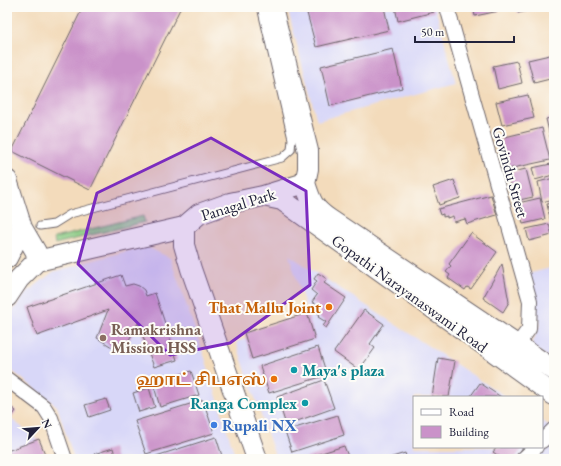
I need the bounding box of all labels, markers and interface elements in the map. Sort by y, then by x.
scale bar [415,18,514,44]
text: 50 m [421,24,445,40]
street label: Govindu Street [488,124,534,220]
street label: Panagal Park [198,183,278,226]
street label: Gopathi Narayanaswami Road [327,230,493,358]
place label: That Mallu Joint [208,297,321,318]
marker: That Mallu Joint [324,302,334,312]
place label: Ramakrishna Mission HSS [111,319,202,358]
marker: Ramakrishna Mission HSS [98,333,108,343]
place label: Maya's plaza [302,360,385,381]
marker: Maya's plaza [289,365,299,375]
place label: ஹாட் சிபஎஸ் [136,369,266,390]
marker: ஹாட் சிபஎஸ் [269,374,279,384]
place label: Ranga Complex [190,393,297,414]
legend [413,396,543,448]
marker: Ranga Complex [300,398,310,408]
text: Road [449,404,475,420]
north arrow [18,408,58,448]
place label: Rupali NX [222,415,297,436]
text: N [39,417,55,431]
marker: Rupali NX [209,420,219,430]
text: Building [449,424,490,440]

